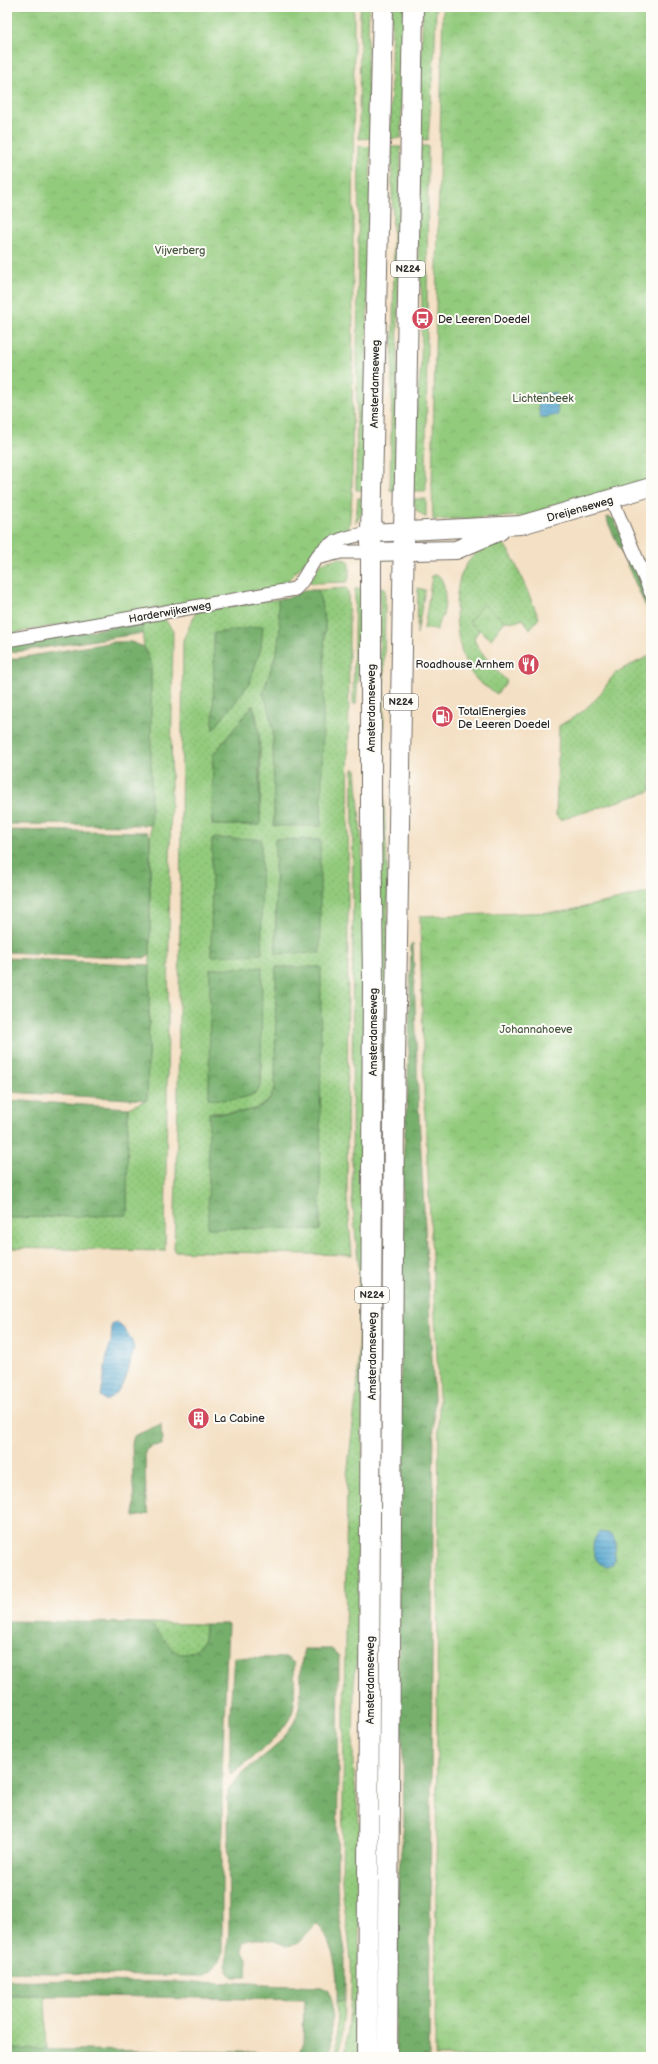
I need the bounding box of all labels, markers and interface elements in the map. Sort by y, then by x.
park label: Vijverberg [155,244,205,257]
road number: N224 [391,261,425,277]
bus stop icon: De Leeren Doedel [410,306,436,332]
place label: De Leeren Doedel [438,313,530,326]
street label: Amsterdamseweg [368,340,382,428]
park label: Lichtenbeek [512,392,574,405]
street label: Dreijenseweg [545,493,615,525]
street label: Harderwijkerweg [128,598,212,626]
restaurant icon: Roadhouse Arnhem [516,651,542,677]
place label: Roadhouse Arnhem [416,658,514,671]
street label: Amsterdamseweg [365,664,378,752]
road number: N224 [384,694,418,710]
fuel station icon: TotalEnergies De Leeren Doedel [429,704,455,730]
place label: TotalEnergies De Leeren Doedel [458,705,550,731]
street label: Amsterdamseweg [367,988,380,1076]
park label: Johannahoeve [499,1023,573,1036]
road number: N224 [355,1287,389,1303]
street label: Amsterdamseweg [366,1312,379,1400]
building icon: La Cabine [186,1405,212,1431]
place label: La Cabine [214,1412,265,1425]
street label: Amsterdamseweg [364,1636,377,1724]

